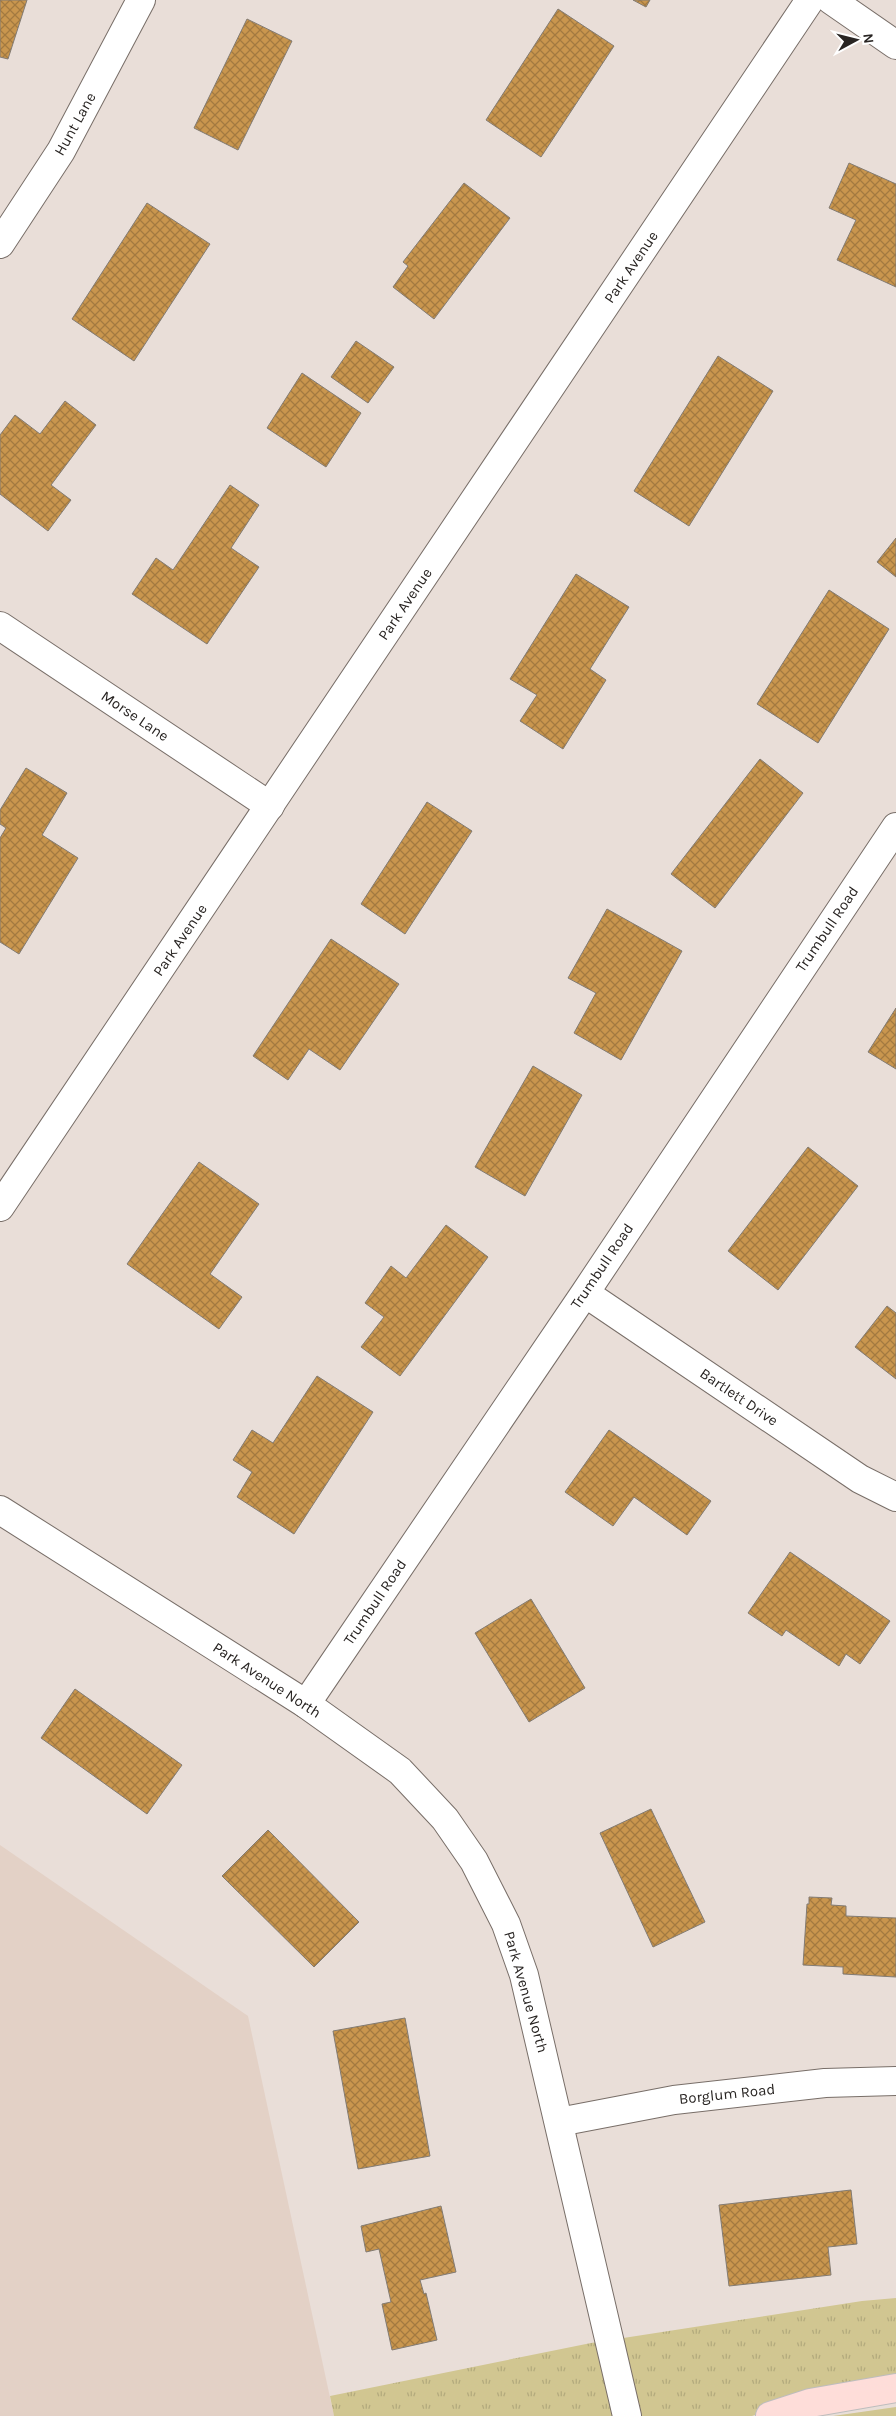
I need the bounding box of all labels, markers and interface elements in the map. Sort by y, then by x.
north arrow [831,15,881,65]
text: N [859,32,877,44]
street label: Hunt Lane [50,89,100,159]
street label: Park Avenue [600,227,662,307]
street label: Park Avenue [374,564,436,644]
street label: Morse Lane [98,687,172,745]
street label: Trumbull Road [792,883,862,975]
street label: Park Avenue [149,900,211,980]
street label: Trumbull Road [567,1220,637,1312]
street label: Bartlett Drive [696,1364,782,1430]
street label: Trumbull Road [340,1556,410,1648]
street label: Park Avenue North [209,1638,325,1722]
street label: Park Avenue North [500,1929,552,2055]
street label: Borglum Road [678,2080,776,2108]

